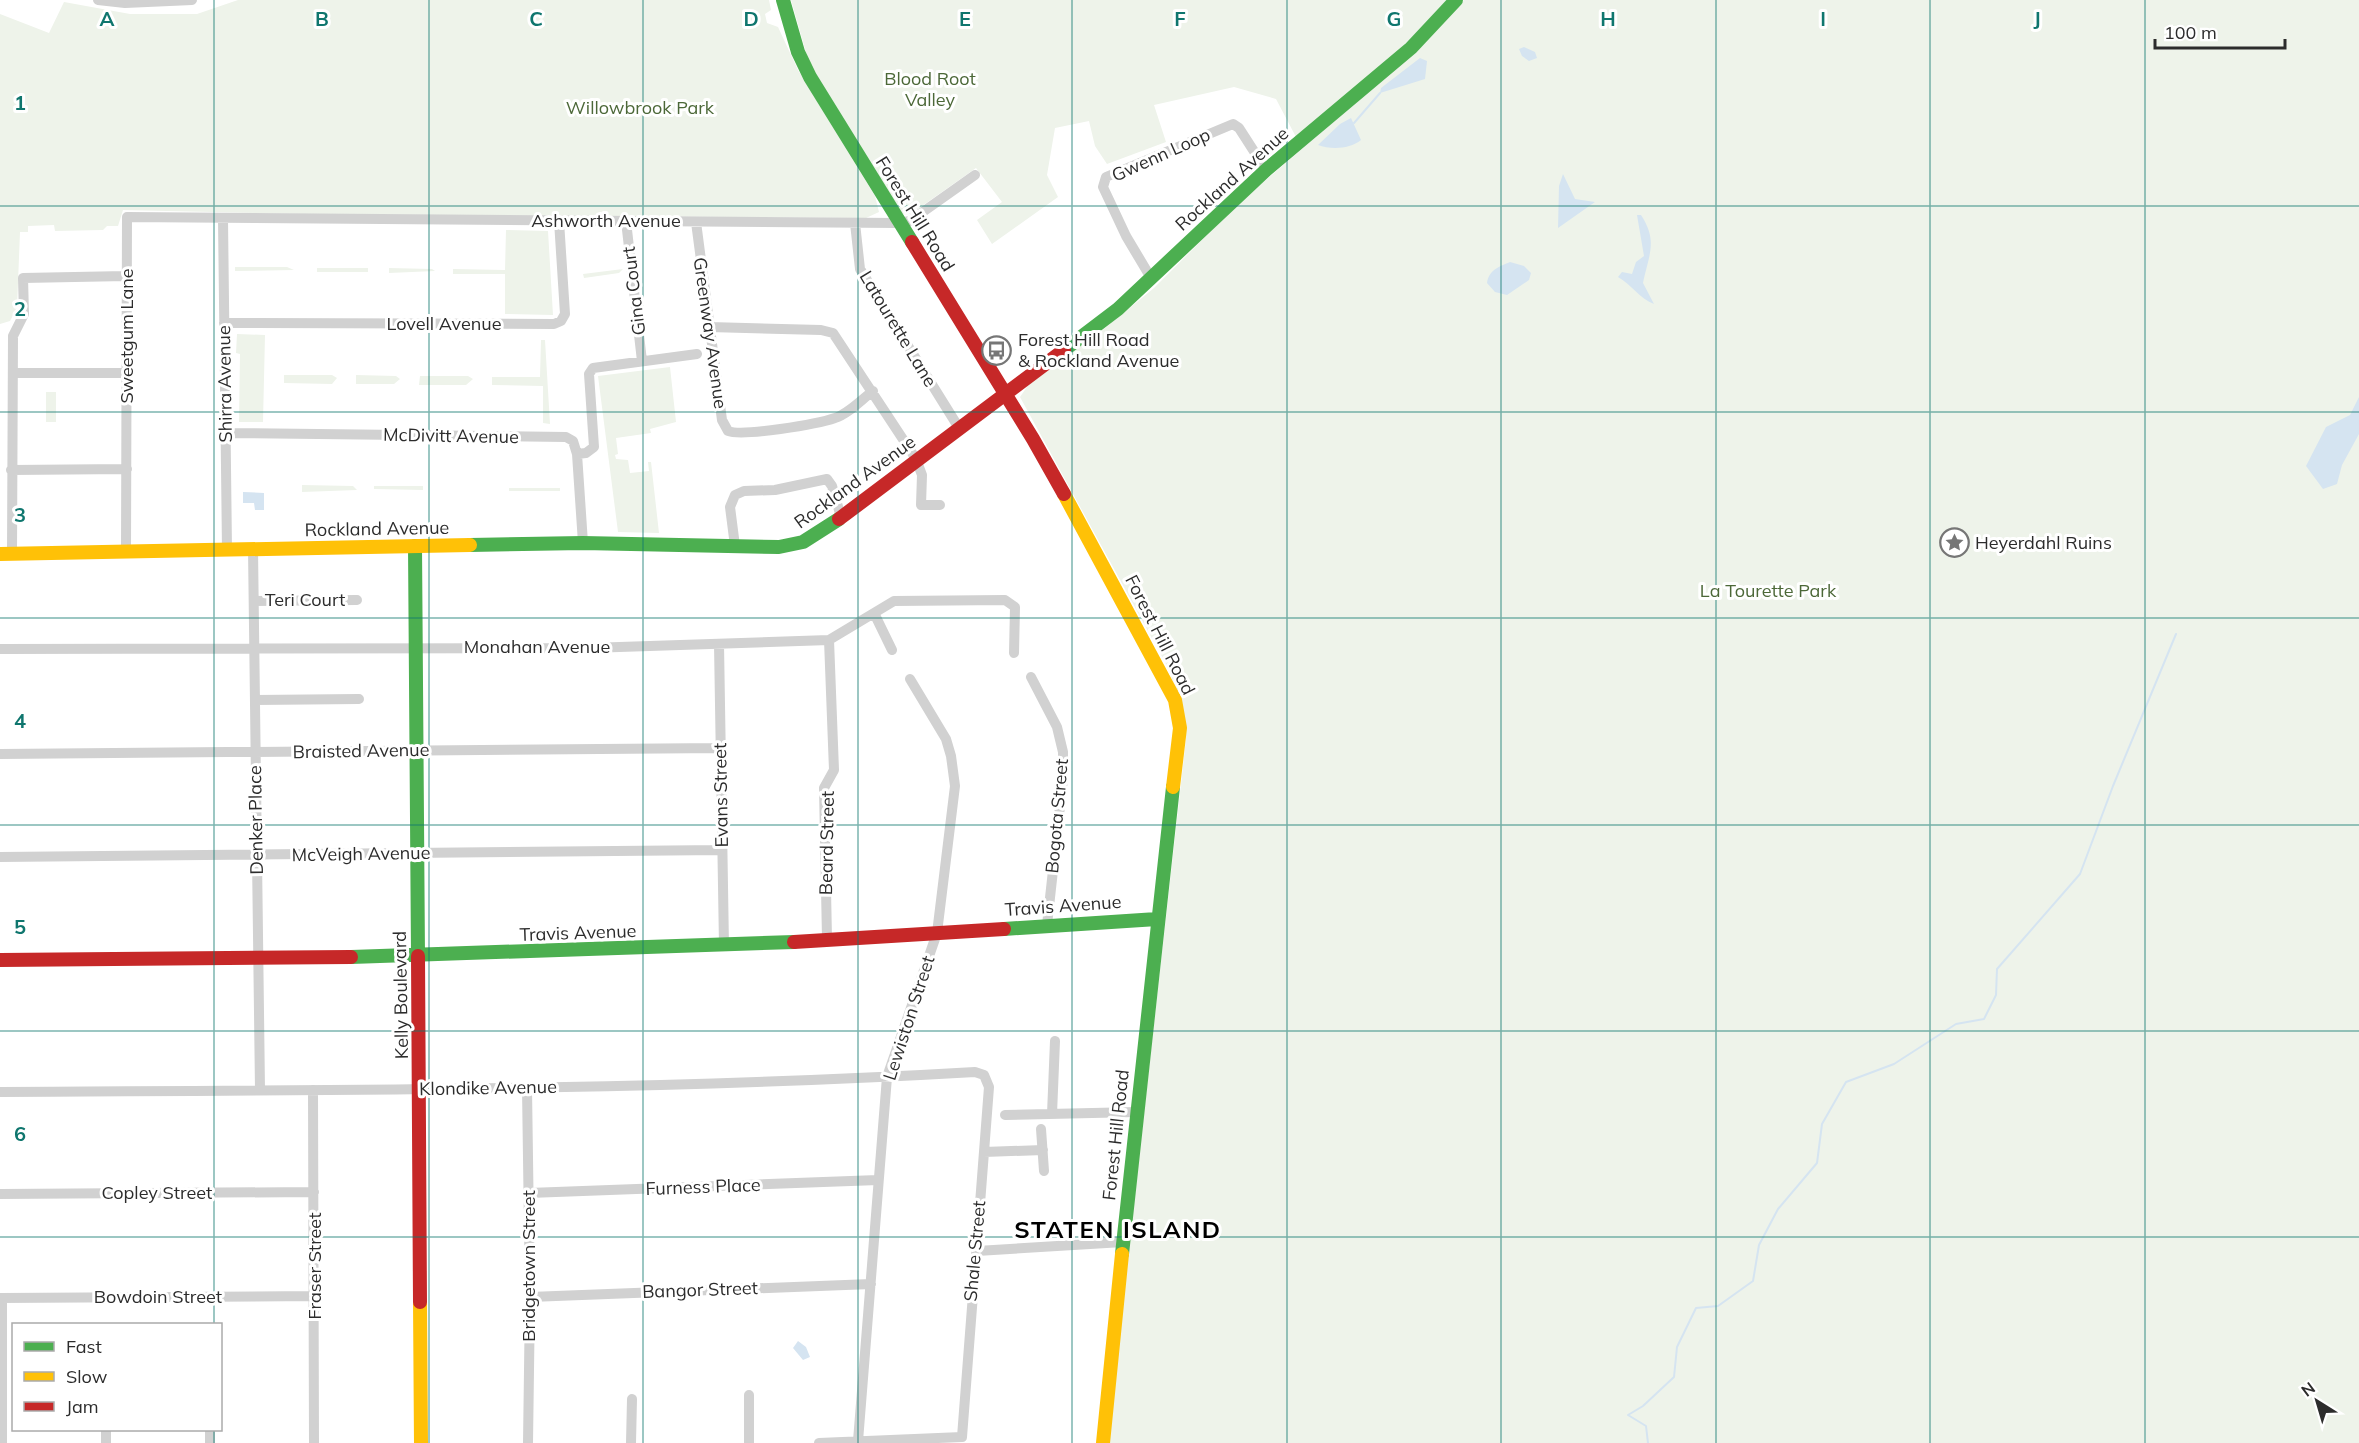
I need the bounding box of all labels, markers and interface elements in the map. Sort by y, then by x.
text: A [100,6,115,31]
text: B [315,6,329,31]
text: C [529,6,543,31]
text: D [743,6,759,31]
text: E [959,6,971,31]
text: F [1174,6,1186,31]
text: G [1387,6,1401,31]
text: H [1600,6,1616,31]
text: I [1820,6,1826,31]
text: J [2033,6,2041,31]
scale bar [2155,12,2286,50]
text: 100 m [2164,21,2217,44]
park label: Blood Root Valley [884,67,976,111]
text: 1 [14,90,26,115]
park label: Willowbrook Park [566,96,715,119]
street label: Rockland Avenue [1170,122,1293,236]
street label: Gwenn Loop [1108,123,1214,186]
street label: Forest Hill Road [871,152,960,276]
street label: Ashworth Avenue [531,209,681,232]
street label: Gina Court [617,245,650,337]
street label: Greenway Avenue [688,256,733,410]
street label: Latourette Lane [855,267,942,391]
street label: Sweetgum Lane [115,268,138,404]
text: 2 [14,296,26,321]
street label: Lovell Avenue [386,312,502,335]
street label: Shirra Avenue [212,325,237,443]
place label: Forest Hill Road & Rockland Avenue [1018,328,1179,372]
bus stop icon: Forest Hill Road & Rockland Avenue [981,334,1013,366]
street label: McDivitt Avenue [383,423,519,448]
street label: Rockland Avenue [789,430,920,533]
text: 3 [14,502,26,527]
street label: Rockland Avenue [305,516,449,541]
place icon: Heyerdahl Ruins [1938,527,1970,559]
place label: Heyerdahl Ruins [1975,531,2112,554]
street label: Forest Hill Road [1120,571,1201,699]
park label: La Tourette Park [1700,579,1837,602]
street label: Teri Court [265,588,345,611]
street label: Monahan Avenue [464,635,610,658]
text: 4 [14,708,26,733]
street label: Braisted Avenue [292,738,430,763]
street label: Evans Street [708,743,733,847]
street label: Bogota Street [1040,758,1073,874]
street label: Denker Place [243,765,268,875]
street label: Beard Street [814,791,839,895]
street label: McVeigh Avenue [291,841,431,866]
street label: Travis Avenue [1004,890,1122,921]
text: 5 [14,914,26,939]
street label: Travis Avenue [519,919,637,946]
street label: Kelly Boulevard [388,931,413,1059]
street label: Lewiston Street [878,953,939,1083]
street label: Forest Hill Road [1097,1068,1134,1202]
street label: Klondike Avenue [419,1075,557,1100]
text: 6 [14,1121,26,1146]
street label: Furness Place [645,1173,761,1200]
street label: Copley Street [102,1181,212,1204]
street label: Bridgetown Street [517,1190,540,1342]
street label: Shale Street [959,1200,990,1302]
street label: Fraser Street [303,1213,326,1319]
district label: STATEN ISLAND [1014,1214,1222,1244]
street label: Bangor Street [642,1276,758,1303]
street label: Bowdoin Street [94,1285,222,1308]
legend [12,1323,222,1431]
text: Fast [66,1335,102,1358]
text: Slow [66,1365,108,1388]
north arrow [2287,1371,2347,1431]
text: N [2297,1377,2319,1401]
text: Jam [66,1395,99,1418]

